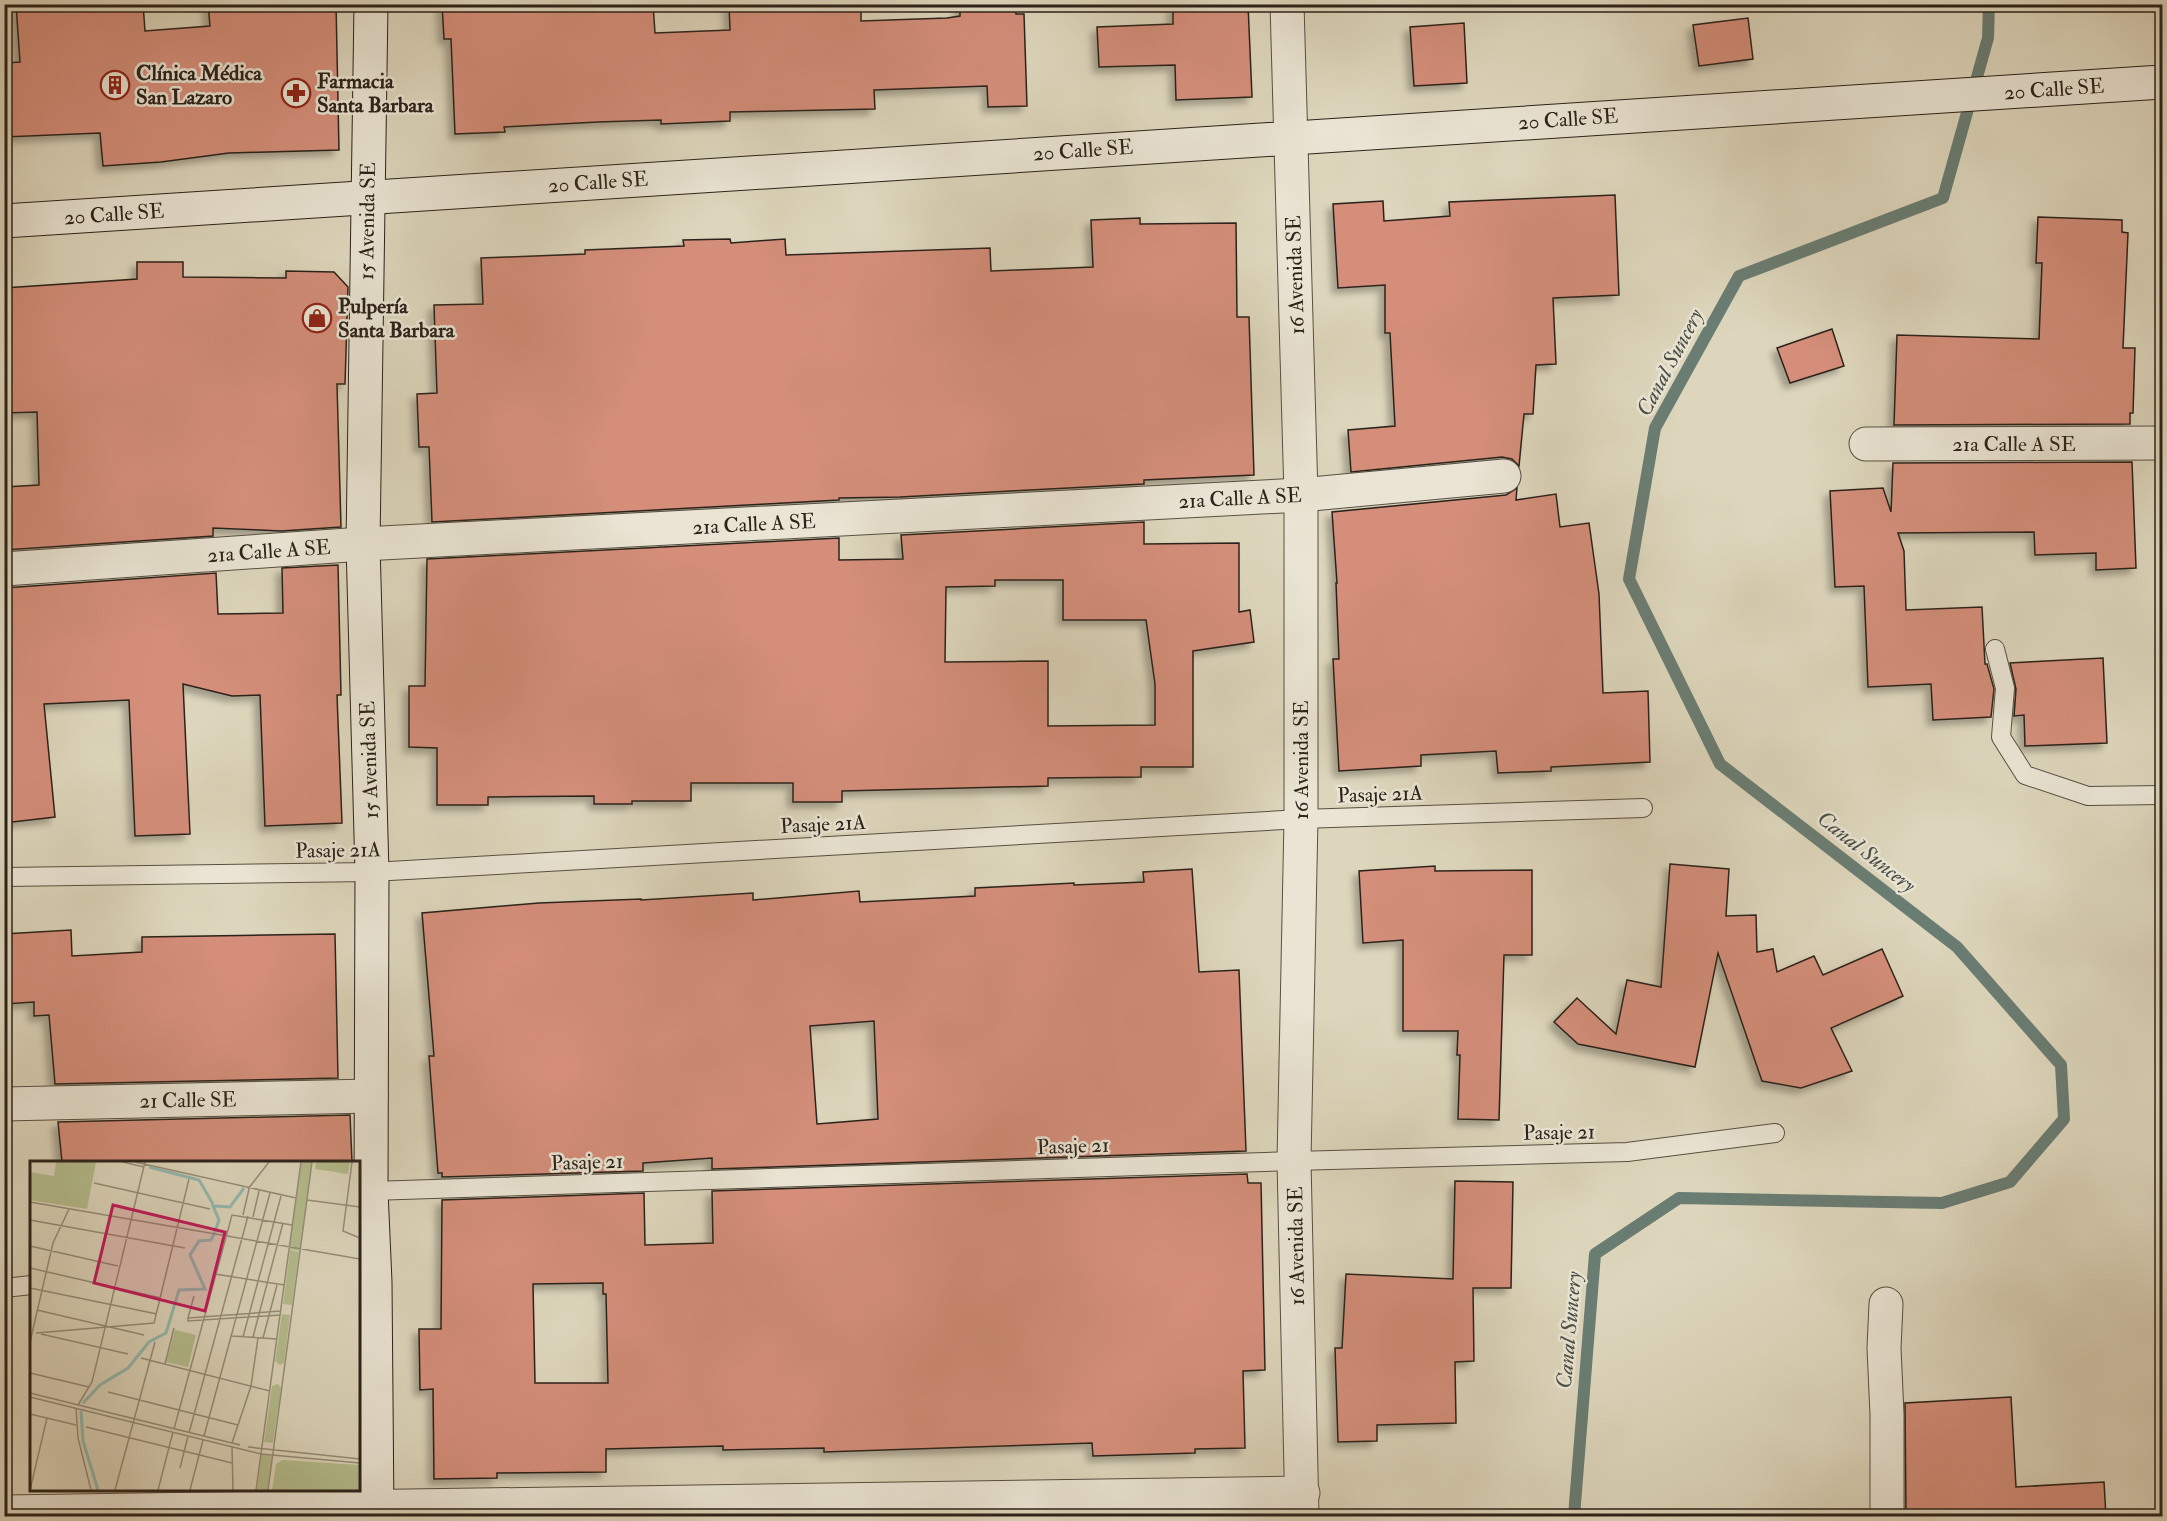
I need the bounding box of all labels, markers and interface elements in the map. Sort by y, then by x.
place label: Clínica Médica San Lazaro [136,60,263,111]
place label: Farmacia Santa Barbara [317,68,435,119]
building icon: Clínica Médica San Lazaro [99,69,131,101]
street label: 20 Calle SE [2003,73,2105,106]
pharmacy icon: Farmacia Santa Barbara [280,77,312,109]
street label: 20 Calle SE [1517,103,1619,136]
street label: 20 Calle SE [1032,134,1134,167]
street label: 15 Avenida SE [353,162,382,280]
street label: 20 Calle SE [547,166,649,199]
street label: 20 Calle SE [63,198,165,231]
street label: 16 Avenida SE [1280,215,1311,335]
place label: Pulpería Santa Barbara [338,293,456,344]
shop icon: Pulpería Santa Barbara [301,302,333,334]
water label: Canal Suncery [1630,304,1710,421]
street label: 21a Calle A SE [1952,431,2076,458]
street label: 21a Calle A SE [1178,482,1302,515]
street label: 21a Calle A SE [692,508,816,541]
street label: 21a Calle A SE [206,534,332,569]
street label: 16 Avenida SE [1288,700,1315,820]
street label: 15 Avenida SE [354,701,385,819]
street label: Pasaje 21A [1337,780,1423,809]
water label: Canal Suncery [1811,805,1922,899]
street label: Pasaje 21A [779,809,867,840]
street label: Pasaje 21A [295,836,381,865]
street label: 21 Calle SE [139,1086,237,1115]
street label: Pasaje 21 [1523,1118,1595,1147]
street label: Pasaje 21 [1036,1132,1110,1161]
street label: Pasaje 21 [550,1148,624,1177]
inset map [30,1161,360,1491]
street label: 16 Avenida SE [1282,1186,1311,1306]
water label: Canal Suncery [1550,1270,1588,1390]

